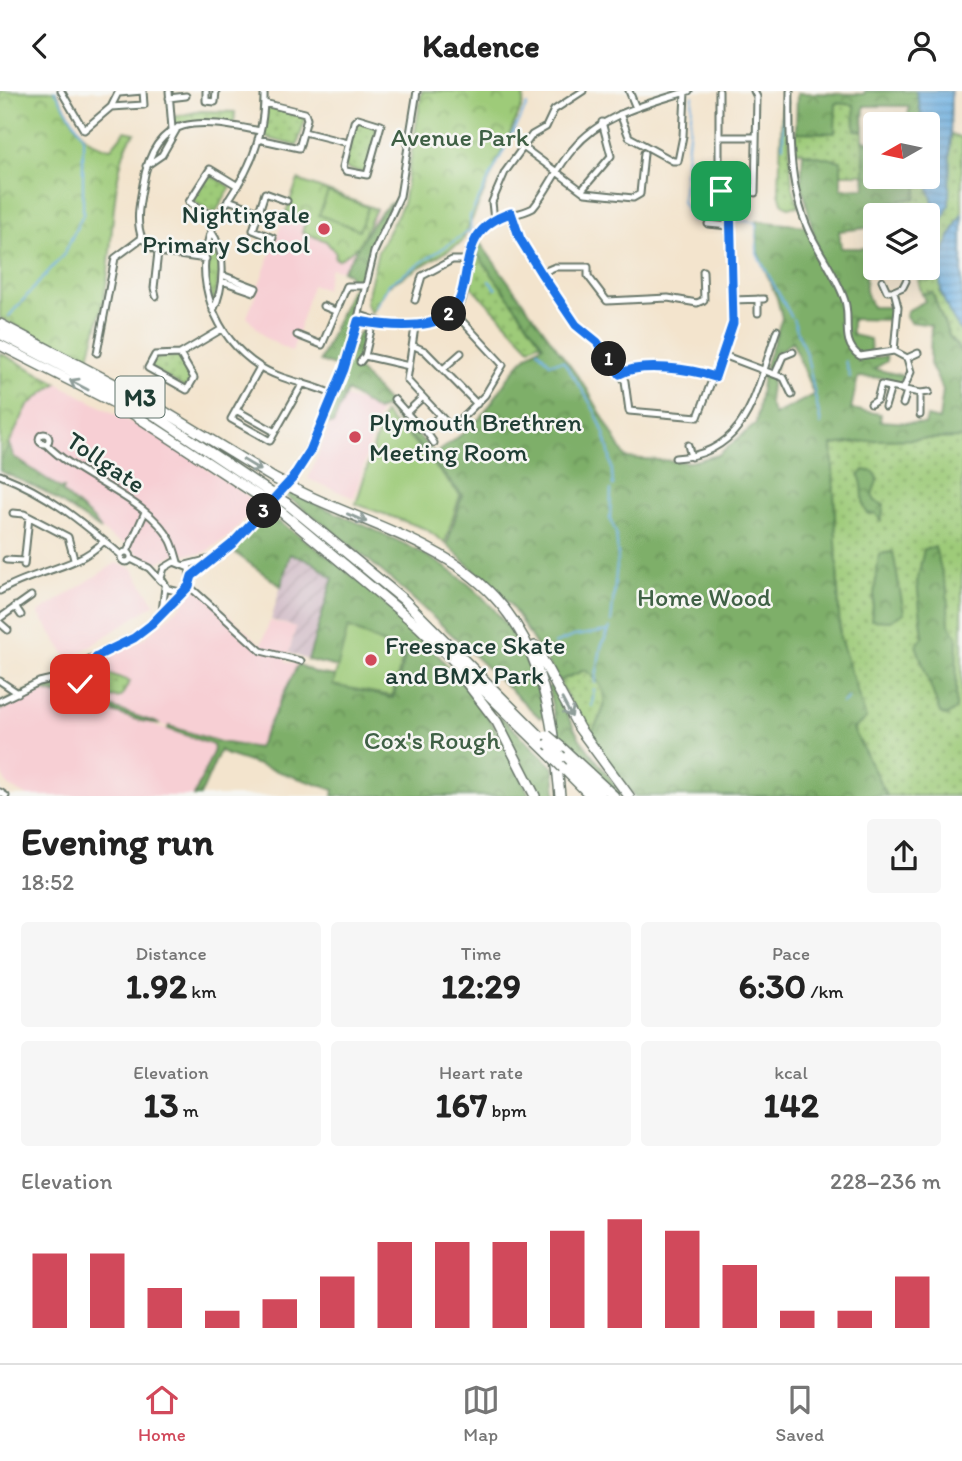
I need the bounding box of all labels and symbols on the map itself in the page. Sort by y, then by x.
north arrow [863,112,940,189]
park label: Avenue Park [391,121,530,153]
pin [691,161,751,221]
place label: Nightingale Primary School [142,198,310,260]
marker: Nightingale Primary School [316,221,332,237]
pin: 2 [432,297,466,332]
pin: 1 [592,341,626,377]
one-way arrow [69,377,90,391]
road number: M3 [116,377,164,417]
place label: Plymouth Brethren Meeting Room [369,406,582,468]
street label: Tollgate [60,424,152,500]
marker: Plymouth Brethren Meeting Room [347,429,363,445]
one-way arrow [241,459,261,473]
pin: 3 [246,493,282,529]
one-way arrow [346,512,367,525]
park label: Home Wood [637,581,771,613]
place label: Freespace Skate and BMX Park [385,629,565,691]
marker: Freespace Skate and BMX Park [363,652,379,668]
pin [50,654,110,714]
one-way arrow [561,697,575,718]
park label: Cox's Rough [364,724,500,756]

